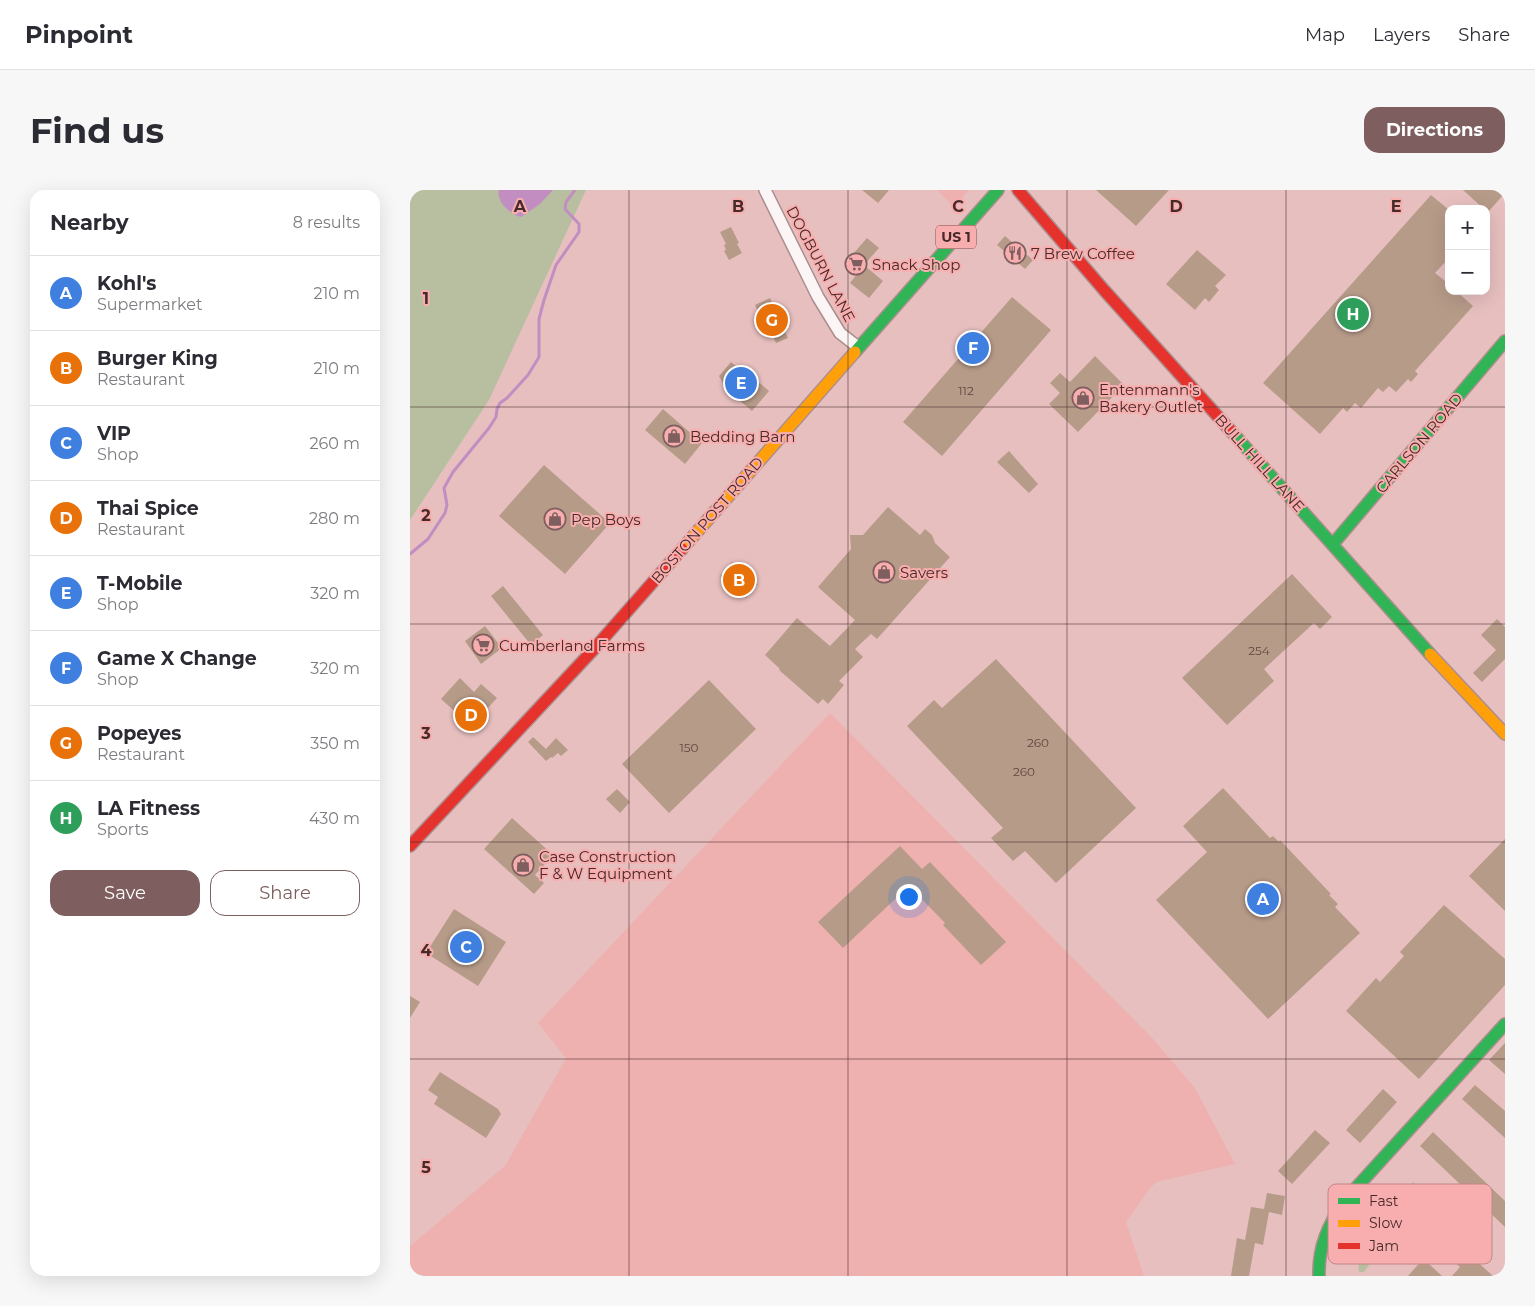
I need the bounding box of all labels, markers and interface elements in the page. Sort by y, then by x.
text: Pinpoint [25,20,133,49]
text: Map [1305,24,1345,46]
text: Layers [1373,24,1430,46]
text: Share [1458,24,1510,46]
button: Directions [1364,107,1505,153]
text: Find us [30,109,164,152]
text: A [513,197,527,216]
text: B [732,197,744,216]
text: C [952,197,964,216]
text: D [1169,197,1183,216]
text: E [1391,197,1401,216]
street label: DOGBURN LANE [782,203,860,325]
map controls [1445,205,1490,295]
button: + [1445,205,1490,250]
text: Nearby [50,210,129,235]
text: 8 results [293,213,360,232]
road number: US 1 [936,226,976,248]
restaurant icon: 7 Brew Coffee [1003,241,1027,265]
place label: 7 Brew Coffee [1031,244,1135,263]
button: − [1445,250,1490,295]
supermarket icon: Snack Shop [844,252,868,276]
place label: Snack Shop [872,255,960,274]
text: Kohl's [97,272,156,295]
text: A [60,284,72,303]
text: 210 m [313,284,360,303]
text: 1 [423,289,429,308]
text: Supermarket [97,295,203,314]
pin: H [1337,295,1369,333]
pin: G [756,301,788,339]
pin: F [957,329,989,367]
text: Burger King [97,347,218,370]
text: B [60,359,72,378]
text: 210 m [313,359,360,378]
pin: E [725,364,757,402]
text: Restaurant [97,370,185,389]
place label: Entenmann's Bakery Outlet [1099,380,1203,416]
house number: 112 [958,383,974,398]
shop icon: Entenmann's Bakery Outlet [1071,386,1095,410]
street label: CARLSON ROAD [1372,389,1466,497]
street label: BULL HILL LANE [1211,410,1309,516]
text: VIP [97,422,131,445]
shop icon: Bedding Barn [662,424,686,448]
place label: Bedding Barn [690,427,795,446]
text: C [60,434,72,453]
text: 260 m [309,434,360,453]
text: Shop [97,445,139,464]
street label: BOSTON POST ROAD [647,453,767,587]
text: Thai Spice [97,497,199,520]
text: 2 [421,506,431,525]
shop icon: Pep Boys [543,507,567,531]
text: D [59,509,73,528]
text: 280 m [309,509,360,528]
place label: Pep Boys [571,510,641,529]
text: Restaurant [97,520,185,539]
shop icon: Savers [872,560,896,584]
pin: B [723,561,755,599]
place label: Savers [900,563,948,582]
text: T-Mobile [97,572,183,595]
text: E [61,584,71,603]
text: 320 m [310,584,360,603]
text: Shop [97,595,139,614]
supermarket icon: Cumberland Farms [471,633,495,657]
place label: Cumberland Farms [499,636,645,655]
house number: 254 [1248,643,1270,658]
text: Game X Change [97,647,257,670]
text: F [61,659,71,678]
text: 320 m [310,659,360,678]
text: Shop [97,670,139,689]
pin: D [455,696,487,734]
text: Popeyes [97,722,181,745]
text: 3 [420,724,431,743]
text: G [60,734,72,753]
text: 350 m [310,734,360,753]
house number: 260 [1027,735,1049,750]
house number: 150 [679,740,699,755]
text: Restaurant [97,745,185,764]
house number: 260 [1013,764,1035,779]
text: LA Fitness [97,797,200,820]
text: H [60,809,72,828]
text: 430 m [309,809,360,828]
text: Sports [97,820,149,839]
place label: Case Construction F & W Equipment [539,847,676,883]
shop icon: Case Construction F & W Equipment [511,853,535,877]
button: Save [50,870,200,916]
button: Share [210,870,360,916]
pin: A [1247,880,1279,918]
your location [896,884,922,910]
pin: C [450,928,482,966]
text: 4 [420,941,432,960]
text: 5 [421,1158,431,1177]
legend [1328,1184,1492,1264]
text: Fast [1369,1192,1399,1210]
text: Slow [1369,1214,1403,1232]
text: Jam [1368,1237,1399,1255]

